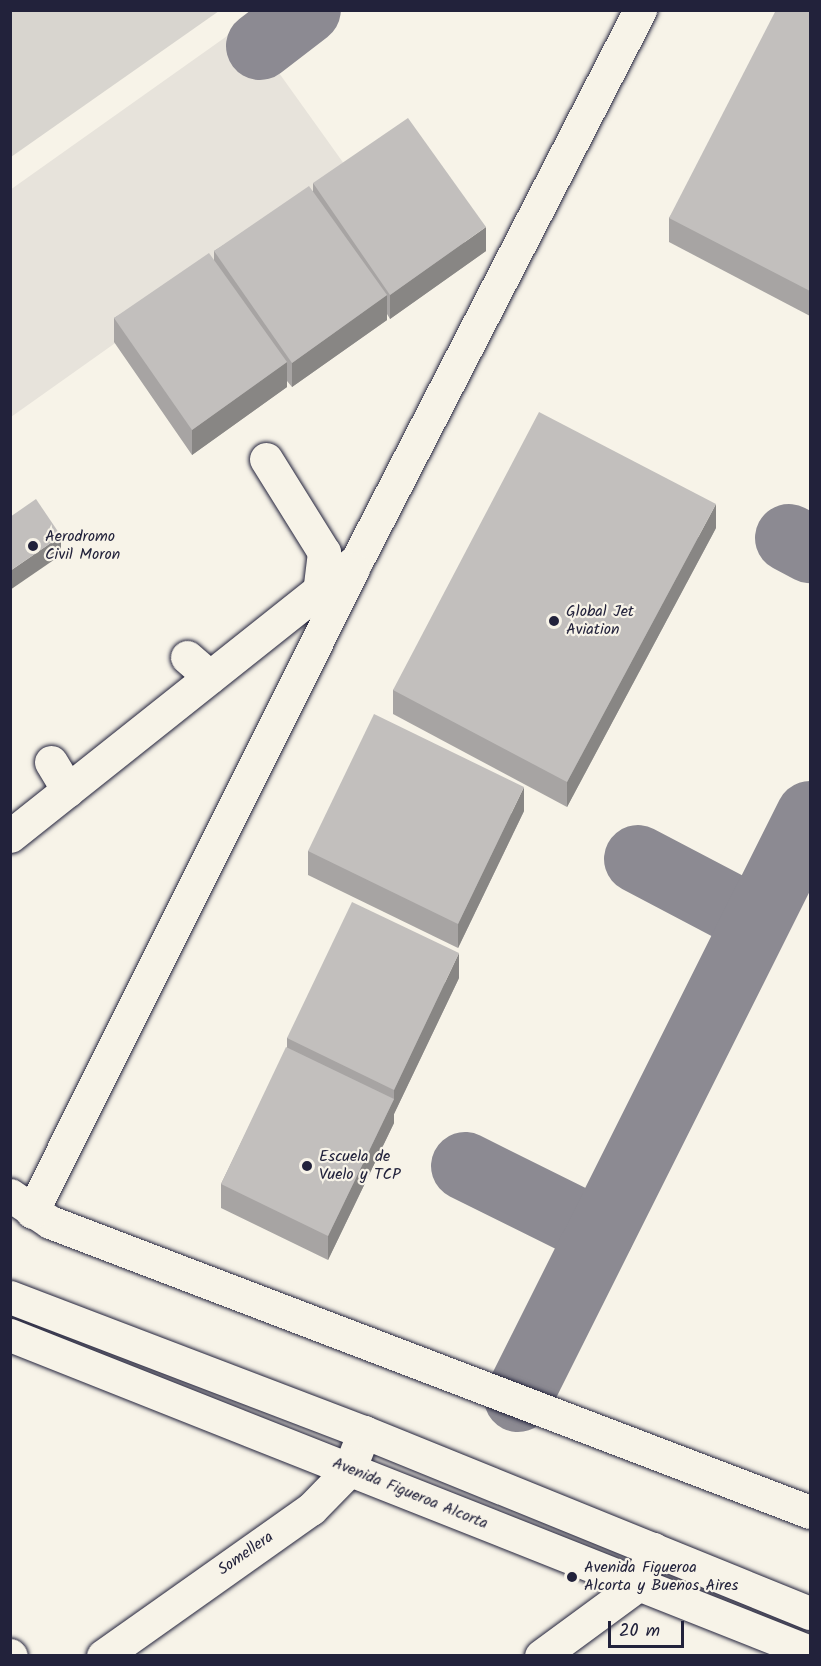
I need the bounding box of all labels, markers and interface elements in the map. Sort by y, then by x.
place label: Aerodromo Civil Moron [45,527,120,565]
marker: Aerodromo Civil Moron [26,539,40,553]
place label: Global Jet Aviation [566,602,634,640]
marker: Global Jet Aviation [547,614,561,628]
place label: Escuela de Vuelo y TCP [319,1147,401,1185]
marker: Escuela de Vuelo y TCP [300,1159,314,1173]
street label: Avenida Figueroa Alcorta [329,1454,491,1534]
street label: Somellera [214,1528,278,1580]
place label: Avenida Figueroa Alcorta y Buenos Aires [584,1558,738,1596]
marker: Avenida Figueroa Alcorta y Buenos Aires [565,1570,579,1584]
scale bar [611,1609,688,1647]
text: 20 m [619,1617,660,1646]

